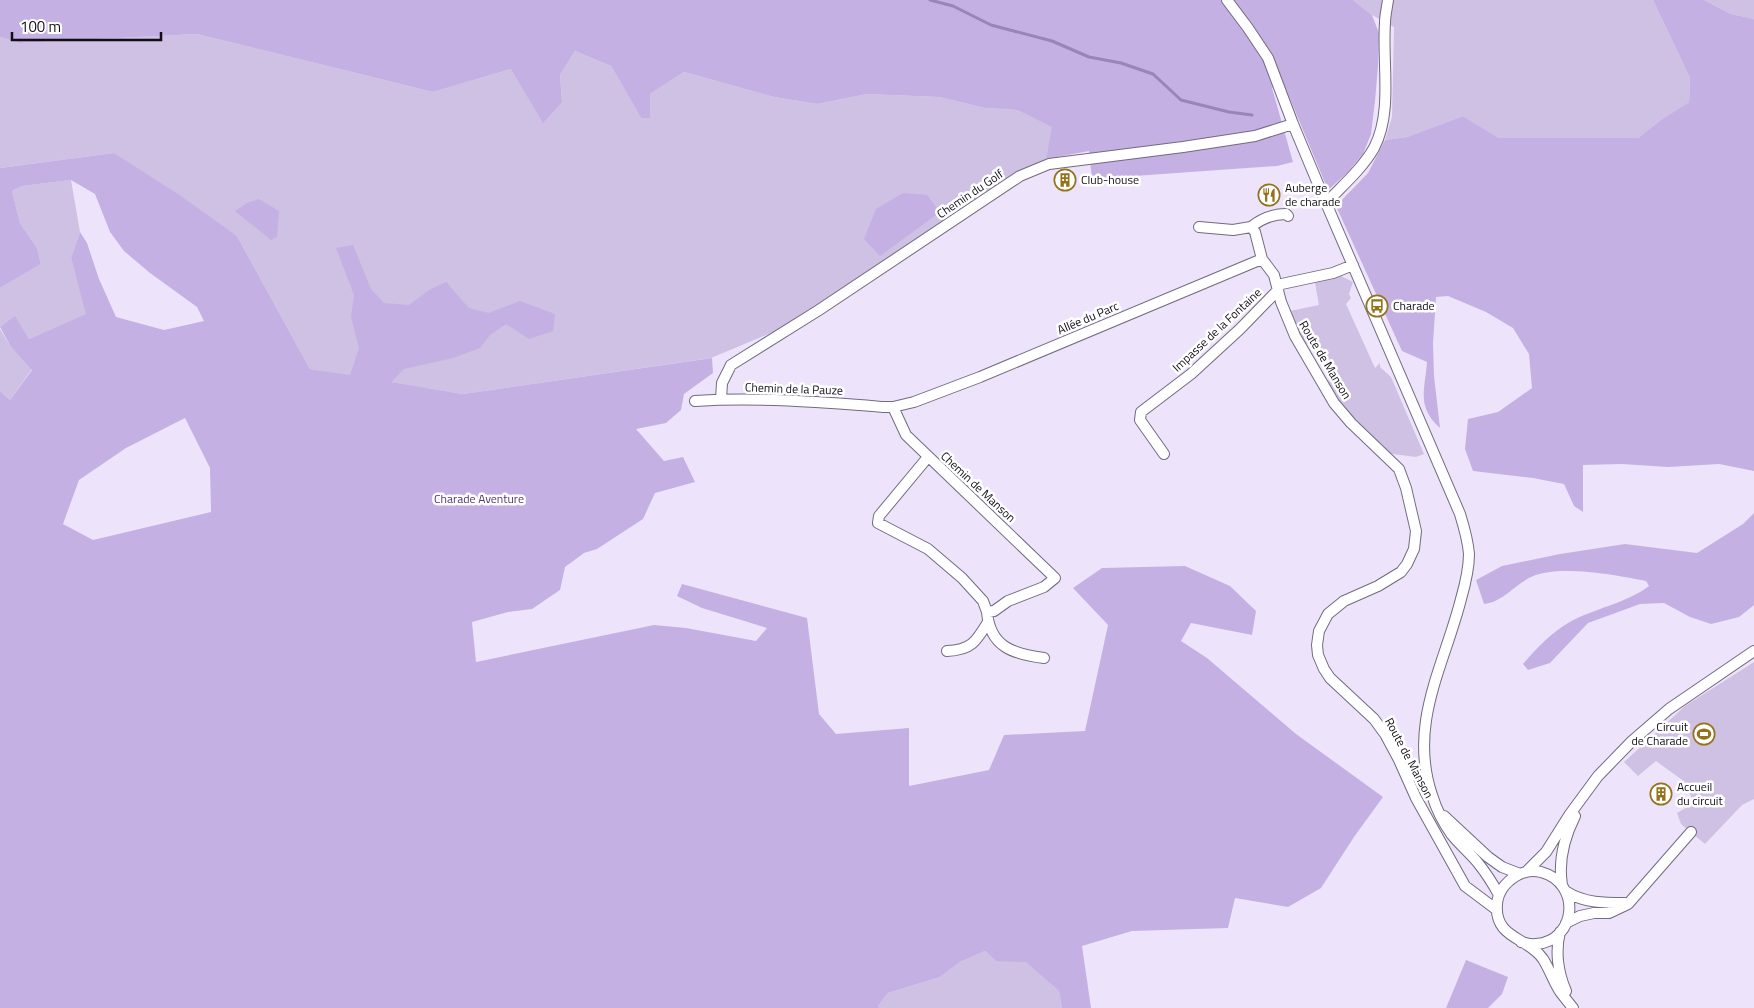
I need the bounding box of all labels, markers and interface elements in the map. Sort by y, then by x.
scale bar [12,10,161,42]
text: 100 m [20,15,61,38]
street label: Chemin du Golf [933,164,1007,223]
building icon: Club-house [1053,168,1077,192]
place label: Club-house [1081,170,1139,189]
place label: Auberge de charade [1285,178,1340,211]
restaurant icon: Auberge de charade [1257,183,1281,207]
street label: Impasse de la Fontaine [1168,283,1266,376]
bus stop icon: Charade [1365,294,1389,318]
street label: Allée du Parc [1054,296,1122,339]
place label: Charade [1393,296,1435,315]
street label: Route de Manson [1294,317,1356,403]
street label: Chemin de la Pauze [745,377,843,400]
street label: Chemin de Manson [936,447,1020,527]
park label: Charade Aventure [434,489,524,508]
street label: Route de Manson [1380,714,1439,801]
place label: Circuit de Charade [1631,717,1689,750]
sports icon: Circuit de Charade [1692,722,1716,746]
place label: Accueil du circuit [1677,777,1723,810]
building icon: Accueil du circuit [1649,782,1673,806]

